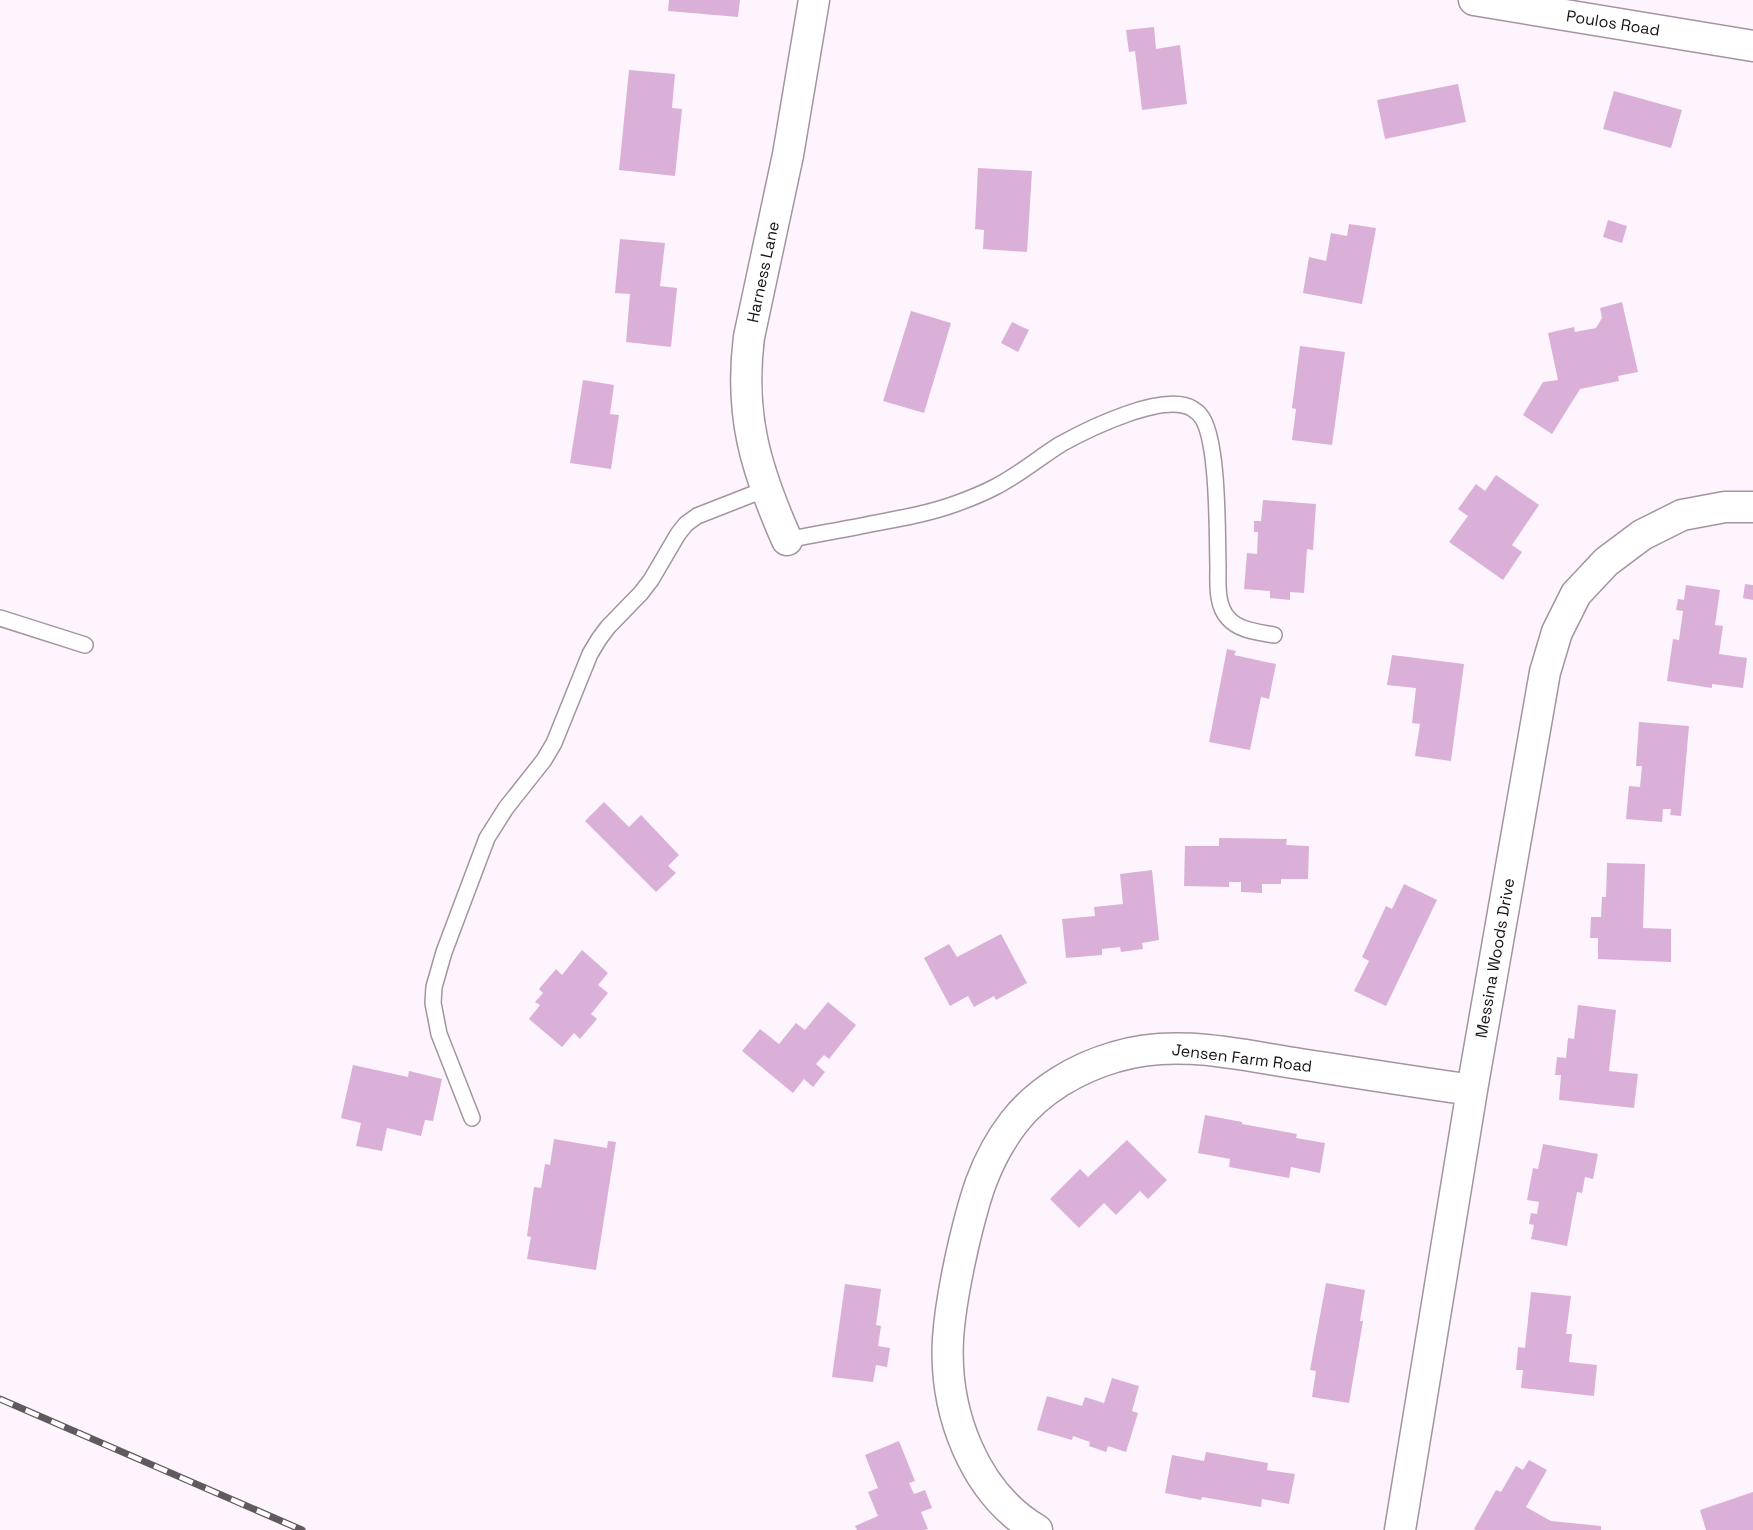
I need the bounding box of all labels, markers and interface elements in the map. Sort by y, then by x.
street label: Poulos Road [1565,5,1661,41]
street label: Harness Lane [742,219,784,325]
street label: Messina Woods Drive [1471,876,1519,1040]
street label: Jensen Farm Road [1171,1039,1313,1077]

